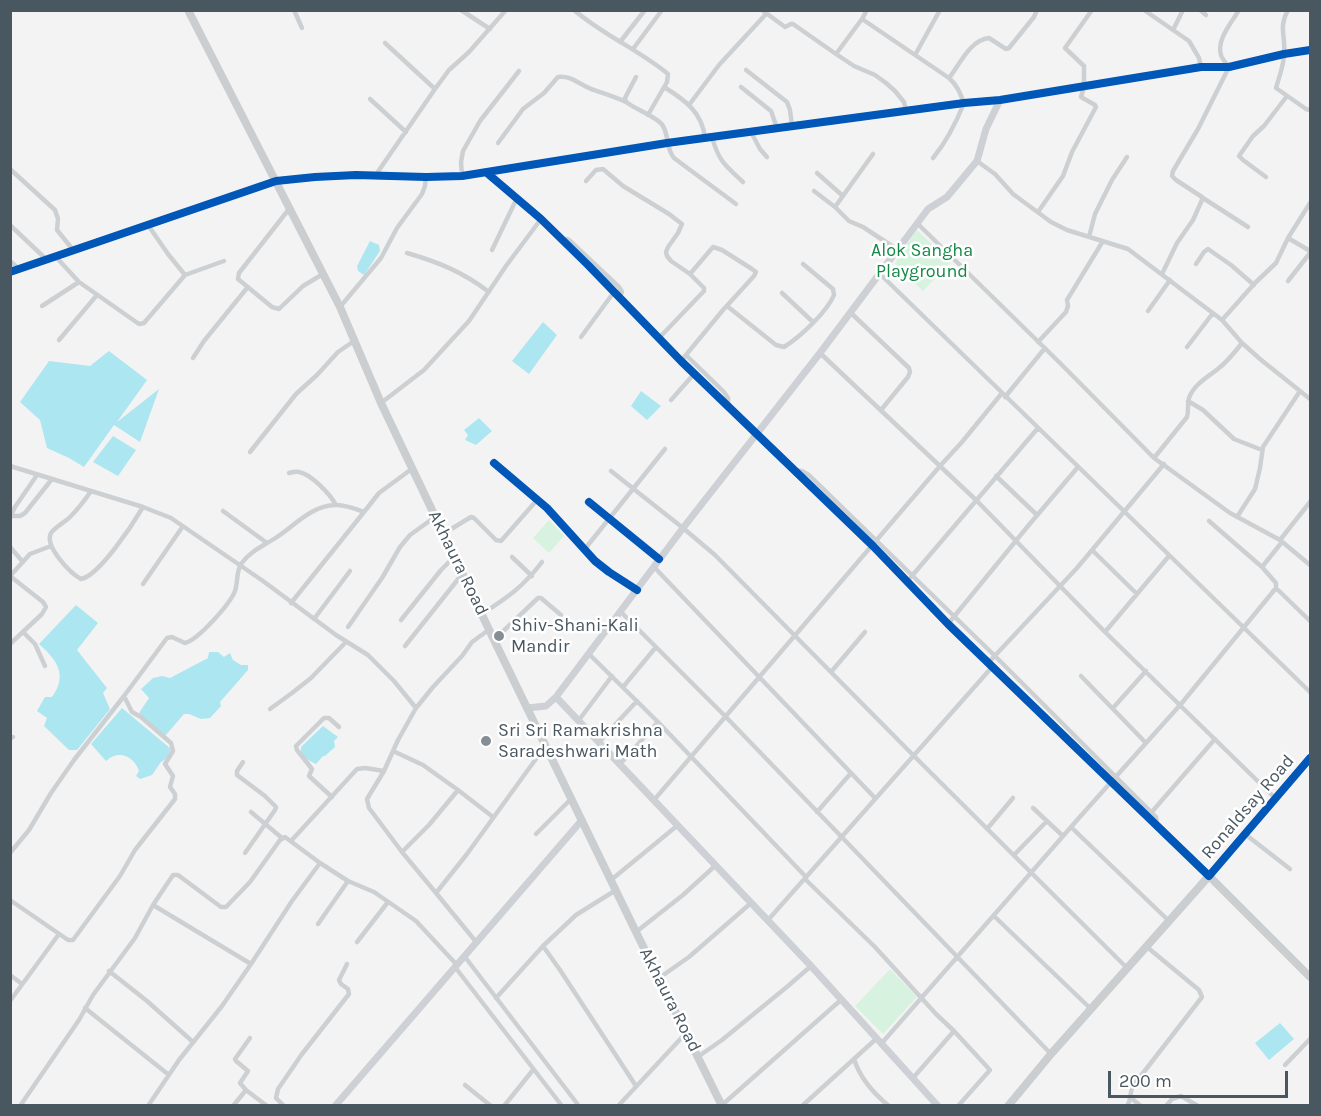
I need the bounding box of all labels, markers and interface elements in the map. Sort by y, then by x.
park label: Alok Sangha Playground [871,240,973,282]
street label: Akhaura Road [423,507,493,619]
place label: Shiv-Shani-Kali Mandir [511,615,639,658]
marker: Shiv-Shani-Kali Mandir [492,629,506,643]
place label: Sri Sri Ramakrishna Saradeshwari Math [498,720,663,762]
marker: Sri Sri Ramakrishna Saradeshwari Math [479,734,493,748]
street label: Ronaldsay Road [1197,751,1299,863]
street label: Akhaura Road [634,944,706,1056]
scale bar [1111,1059,1291,1097]
text: 200 m [1119,1070,1172,1092]

